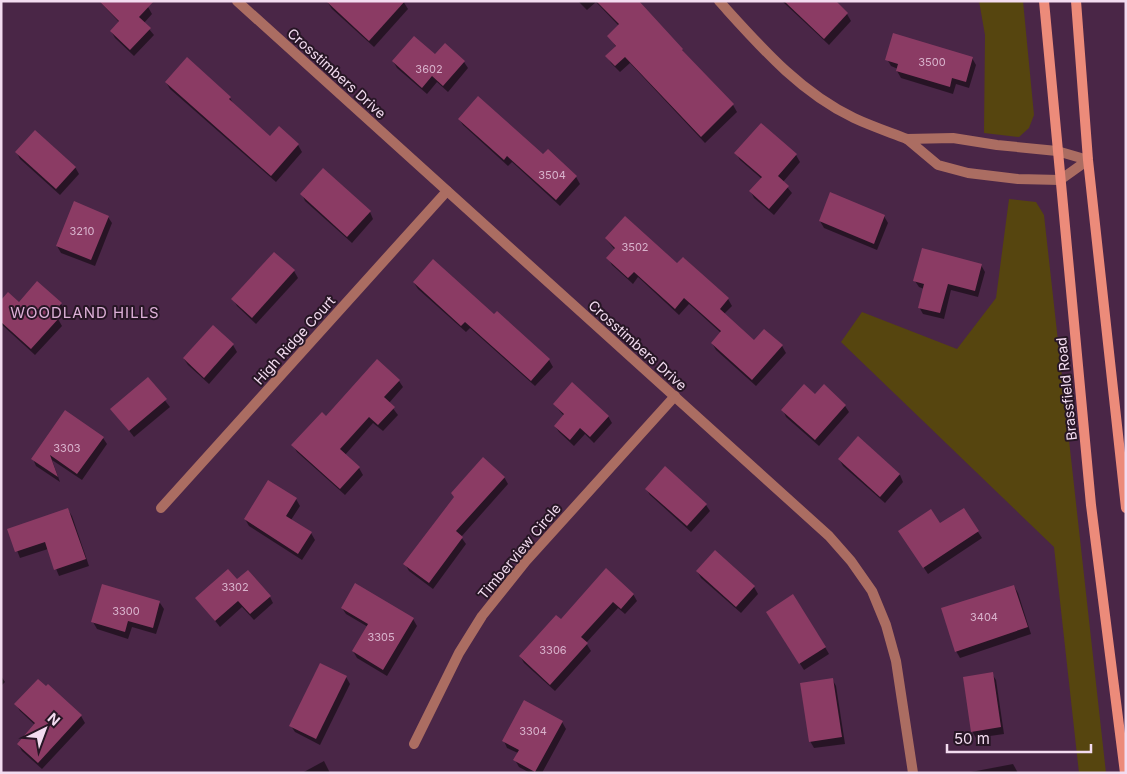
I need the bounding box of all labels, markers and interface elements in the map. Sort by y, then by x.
street label: Crosstimbers Drive [284,24,390,122]
house number: 3500 [918,55,946,69]
house number: 3602 [415,62,443,76]
house number: 3504 [538,168,566,182]
house number: 3210 [70,224,95,238]
house number: 3502 [621,240,649,254]
street label: High Ridge Court [250,292,338,388]
street label: Crosstimbers Drive [585,296,691,394]
district label: WOODLAND HILLS [10,303,160,322]
street label: Brassfield Road [1052,337,1080,441]
house number: 3303 [53,441,81,455]
street label: Timberview Circle [474,500,564,602]
house number: 3302 [221,580,249,594]
house number: 3300 [112,604,140,618]
house number: 3404 [970,610,998,624]
house number: 3305 [367,630,395,644]
house number: 3306 [539,643,567,657]
north arrow [20,704,70,754]
text: N [44,709,64,729]
scale bar [947,722,1091,754]
house number: 3304 [519,724,547,738]
text: 50 m [954,729,990,748]

